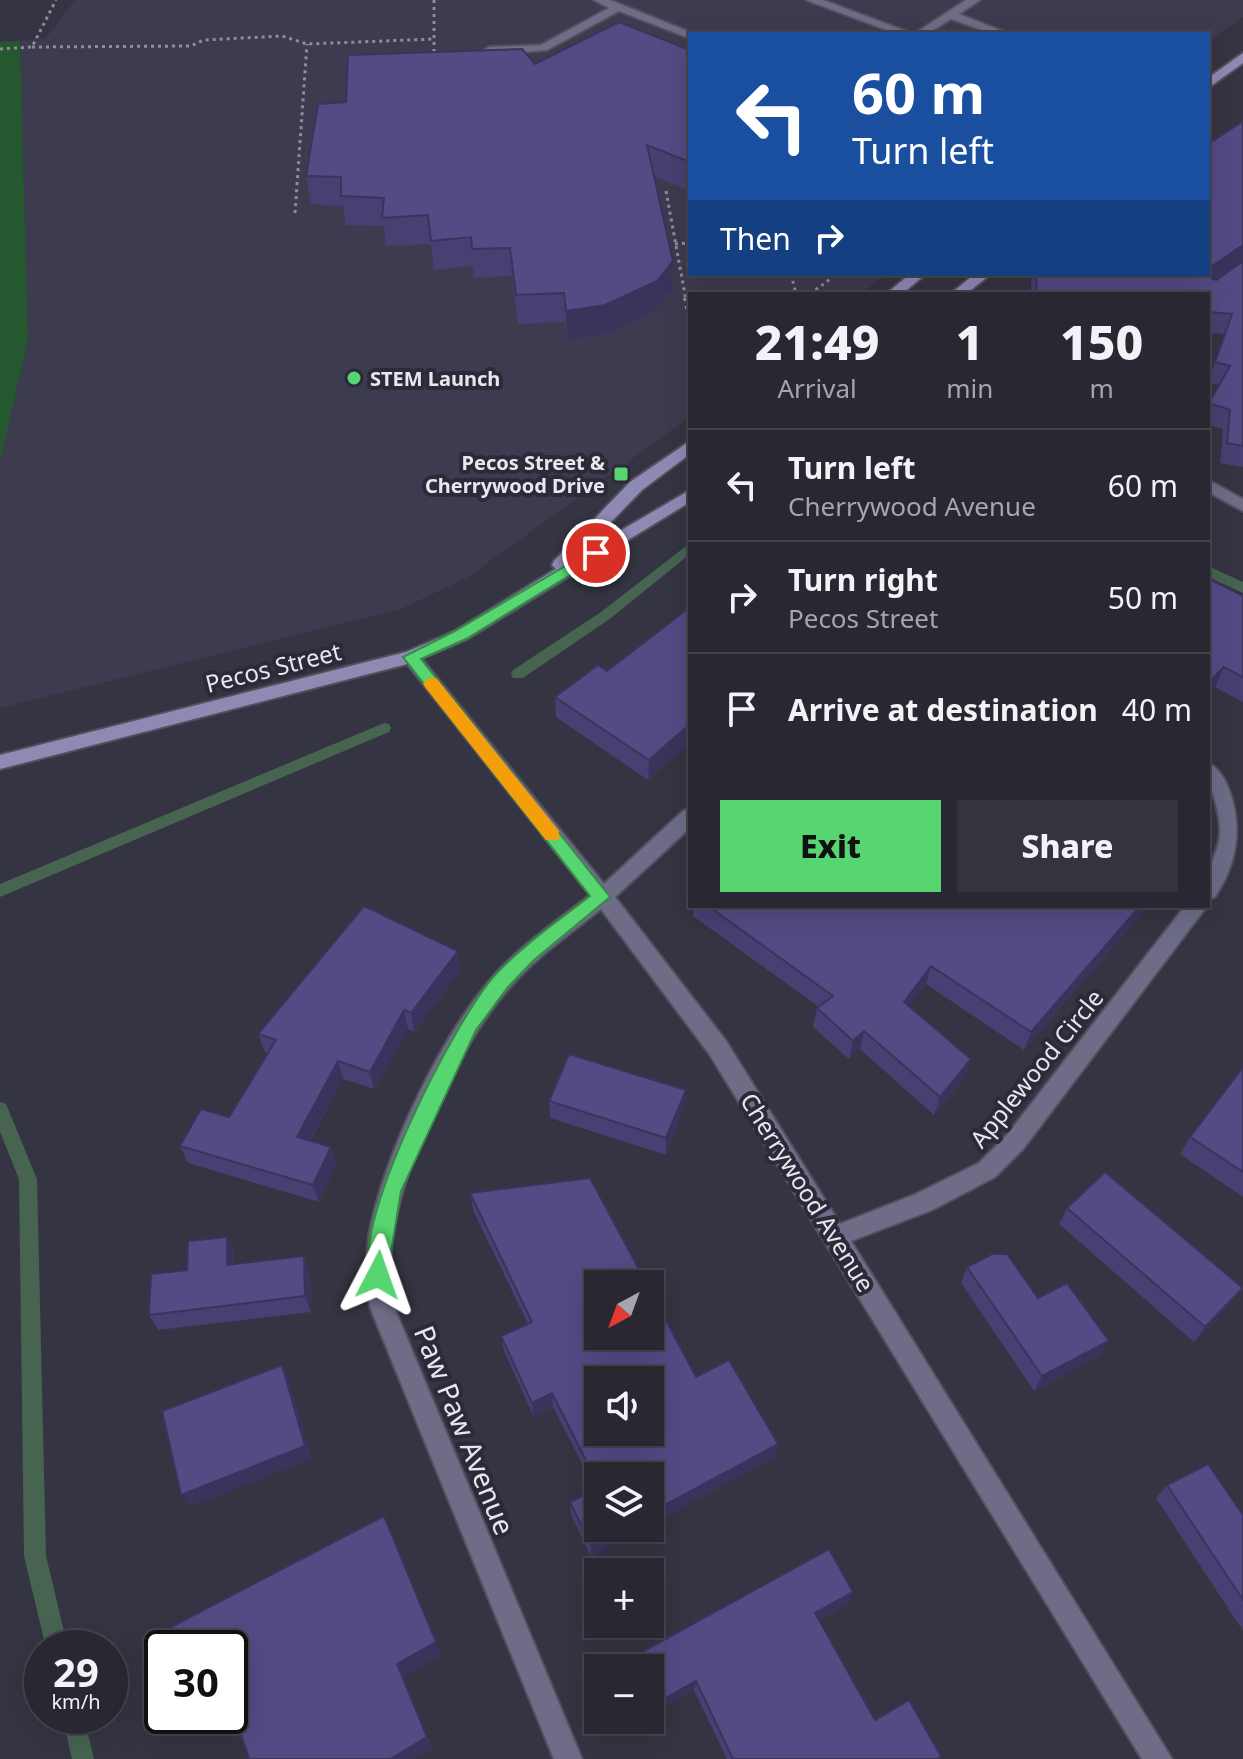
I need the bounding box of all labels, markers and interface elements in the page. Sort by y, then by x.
text: 60 m [852,54,985,130]
icon: left [720,64,824,168]
text: Turn left [852,126,994,175]
icon: right [807,216,851,260]
text: Then [720,218,791,259]
text: 21:49 [755,309,879,374]
text: 1 [956,309,984,374]
text: 150 [1060,309,1143,374]
place label: STEM Launch [370,365,500,392]
marker: STEM Launch [345,369,363,387]
text: Arrival [777,370,857,406]
text: min [946,370,993,406]
text: m [1089,370,1114,406]
text: Turn left [788,447,916,488]
place label: Pecos Street & Cherrywood Drive [425,449,605,499]
icon: left [720,463,764,507]
marker: Pecos Street & Cherrywood Drive [612,465,630,483]
text: 60 m [1108,465,1178,506]
text: Cherrywood Avenue [788,488,1036,524]
pin [562,519,630,587]
icon: arrive [574,531,618,575]
text: Turn right [788,559,938,600]
icon: right [720,575,764,619]
text: 50 m [1108,577,1178,618]
text: Pecos Street [788,600,938,636]
street label: Pecos Street [202,634,345,700]
icon: arrive [720,687,764,731]
text: Arrive at destination [788,689,1098,730]
text: 40 m [1122,689,1192,730]
button: Exit [720,800,941,892]
button: Share [957,800,1178,892]
street label: Applewood Circle [962,982,1110,1154]
street label: Cherrywood Avenue [733,1086,883,1298]
position arrow [336,1233,420,1317]
north arrow [584,1270,664,1350]
map controls [584,1270,664,1734]
street label: Paw Paw Avenue [406,1320,524,1540]
button: sound [584,1366,664,1446]
button: layers [584,1462,664,1542]
button: + [584,1558,664,1638]
speed limit sign: 30 [144,1630,248,1734]
text: 29 [53,1644,99,1699]
button: − [584,1654,664,1734]
text: km/h [51,1688,101,1715]

